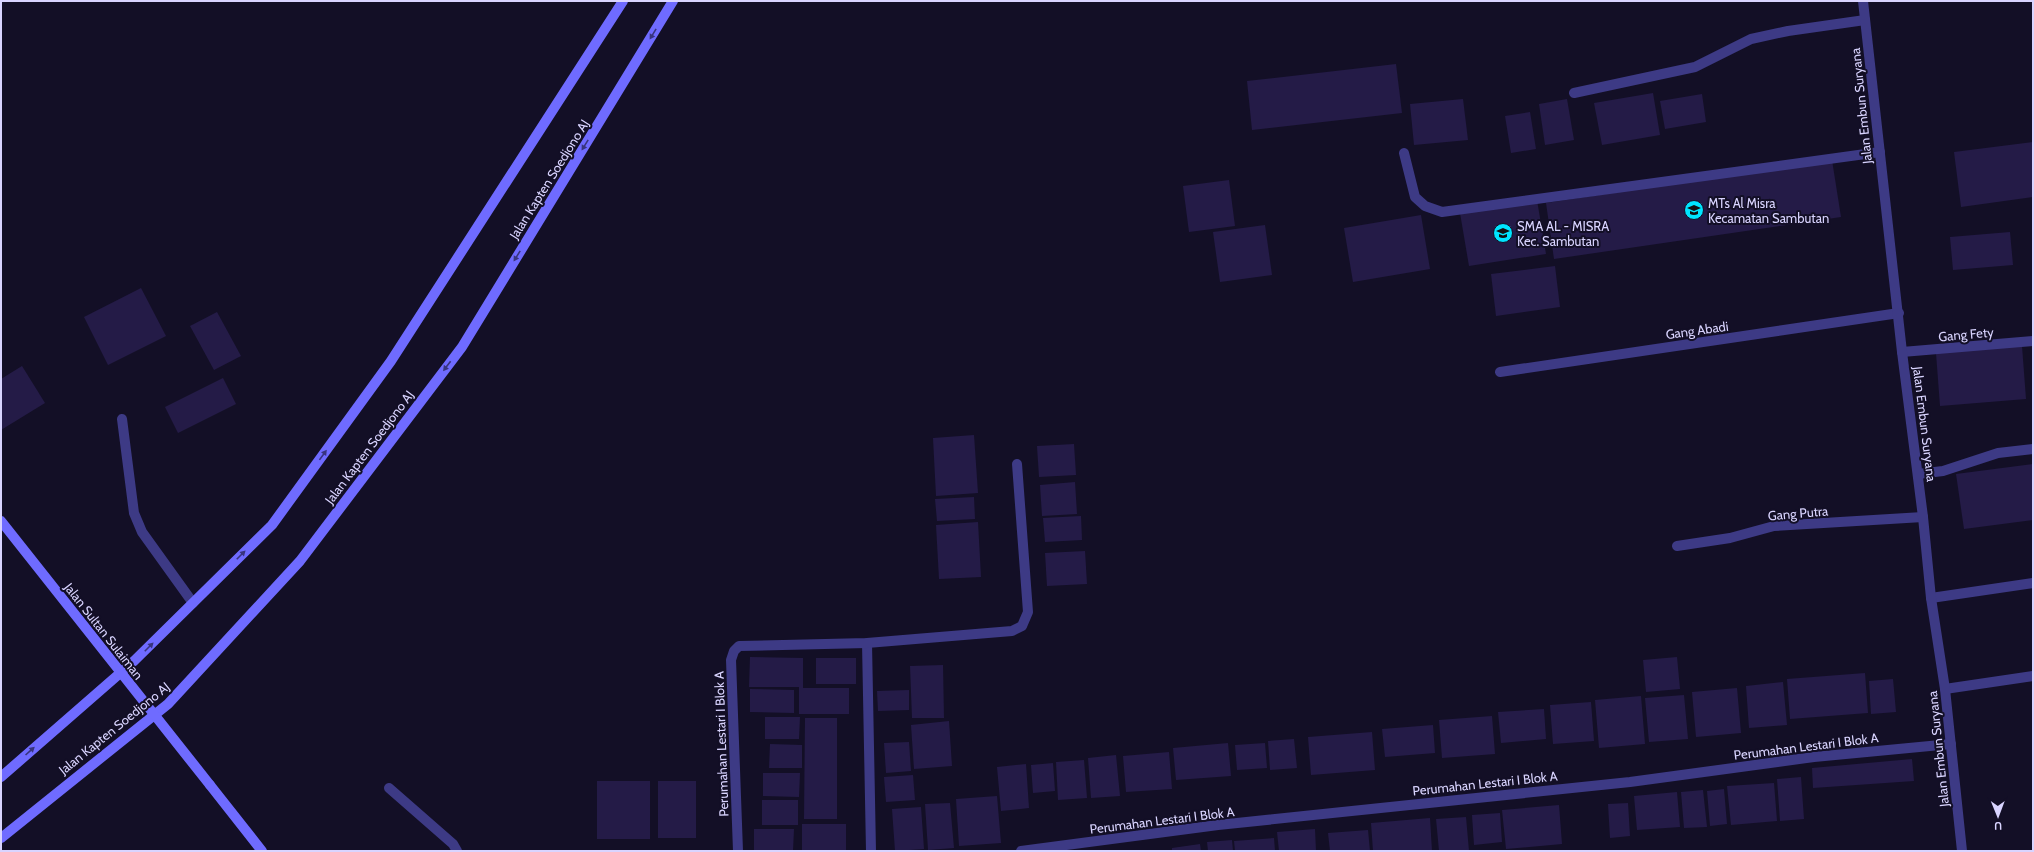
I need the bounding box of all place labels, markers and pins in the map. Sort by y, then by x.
place label: MTs Al Misra Kecamatan Sambutan [1708,195,1829,226]
school or university icon: MTs Al Misra Kecamatan Sambutan [1683,199,1705,221]
place label: SMA AL - MISRA Kec. Sambutan [1517,218,1609,249]
school or university icon: SMA AL - MISRA Kec. Sambutan [1492,222,1514,244]

